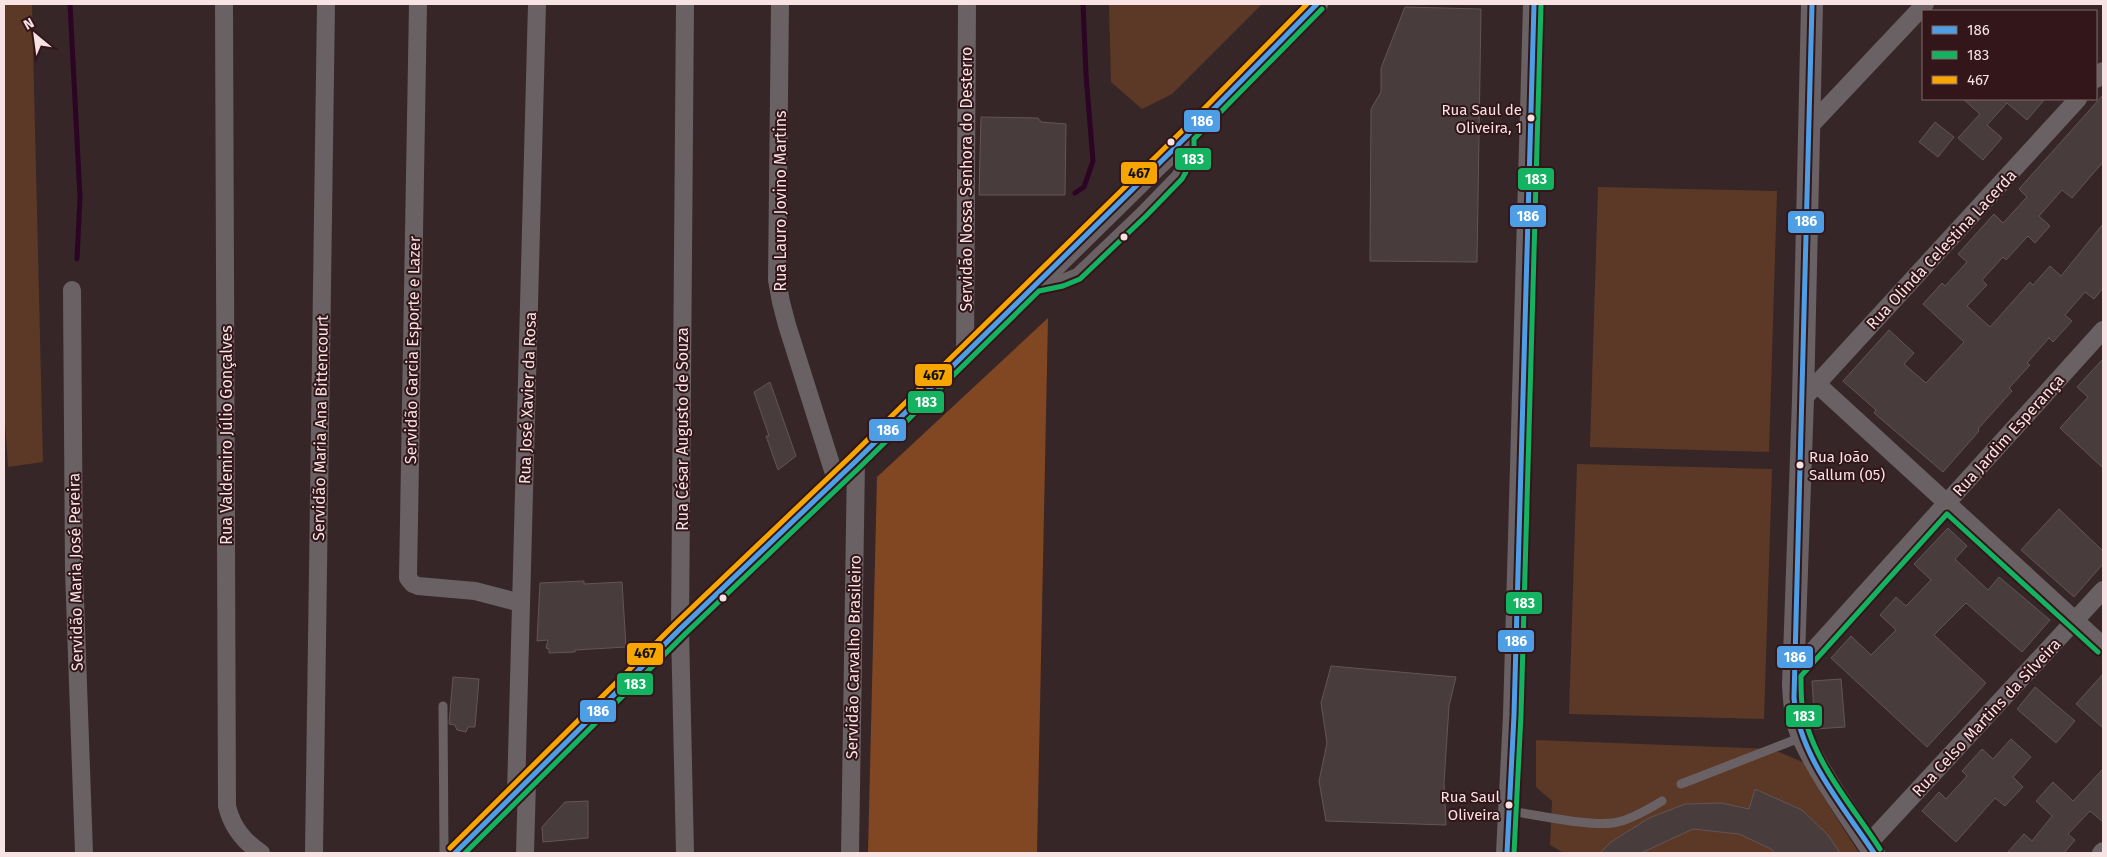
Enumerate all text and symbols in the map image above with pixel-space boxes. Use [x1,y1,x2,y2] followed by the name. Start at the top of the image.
[10,10,60,60] north arrow
[1922,10,2097,100] legend
[21,14,37,34] text: N
[1967,21,1990,39] text: 186
[1967,46,1989,64] text: 183
[957,47,976,311] street label: Servidão Nossa Senhora do Desterro
[1967,71,1990,89] text: 467
[1441,101,1522,137] place label: Rua Saul de Oliveira, 1
[1183,109,1221,133] line badge: 186
[771,110,790,292] street label: Rua Lauro Jovino Martins
[1191,113,1213,130] text: 186
[1526,113,1536,123] marker: Rua Saul de Oliveira, 1
[1166,137,1176,147] unlabelled marker
[1174,147,1212,171] line badge: 183
[1182,151,1204,168] text: 183
[1120,161,1158,185] line badge: 467
[1128,165,1150,182] text: 467
[1862,166,2020,333] street label: Rua Olinda Celestina Lacerda
[1517,167,1555,191] line badge: 183
[1525,171,1547,188] text: 183
[1509,204,1547,228] line badge: 186
[1517,208,1539,225] text: 186
[1787,210,1825,234] line badge: 186
[1795,213,1817,230] text: 186
[1119,232,1129,242] unlabelled marker
[401,235,424,464] street label: Servidão Garcia Esporte e Lazer
[515,312,540,485] street label: Rua José Xavier da Rosa
[309,315,332,541] street label: Servidão Maria Ana Bittencourt
[217,325,237,545] street label: Rua Valdemiro Júlio Gonçalves
[673,327,692,531] street label: Rua César Augusto de Souza
[914,363,953,387] line badge: 467
[923,367,945,384] text: 467
[1949,371,2069,501] street label: Rua Jardim Esperança
[907,390,945,414] line badge: 183
[915,394,937,411] text: 183
[868,418,907,442] line badge: 186
[877,422,899,439] text: 186
[1809,448,1885,484] place label: Rua João Sallum (05)
[1795,460,1805,470] marker: Rua João Sallum (05)
[64,473,87,671] street label: Servidão Maria José Pereira
[842,555,865,759] street label: Servidão Carvalho Brasileiro
[1505,591,1543,615] line badge: 183
[718,593,728,603] unlabelled marker
[1513,595,1535,612] text: 183
[1497,629,1535,653] line badge: 186
[1505,633,1527,650] text: 186
[1908,634,2065,800] street label: Rua Celso Martins da Silveira
[626,642,664,666] line badge: 467
[634,645,656,662] text: 467
[1776,645,1814,669] line badge: 186
[1784,649,1806,666] text: 186
[616,672,654,696] line badge: 183
[624,676,646,693] text: 183
[579,699,617,723] line badge: 186
[587,703,609,720] text: 186
[1785,704,1823,728] line badge: 183
[1793,708,1815,725] text: 183
[1441,788,1501,824] place label: Rua Saul Oliveira
[1504,800,1514,810] marker: Rua Saul Oliveira

